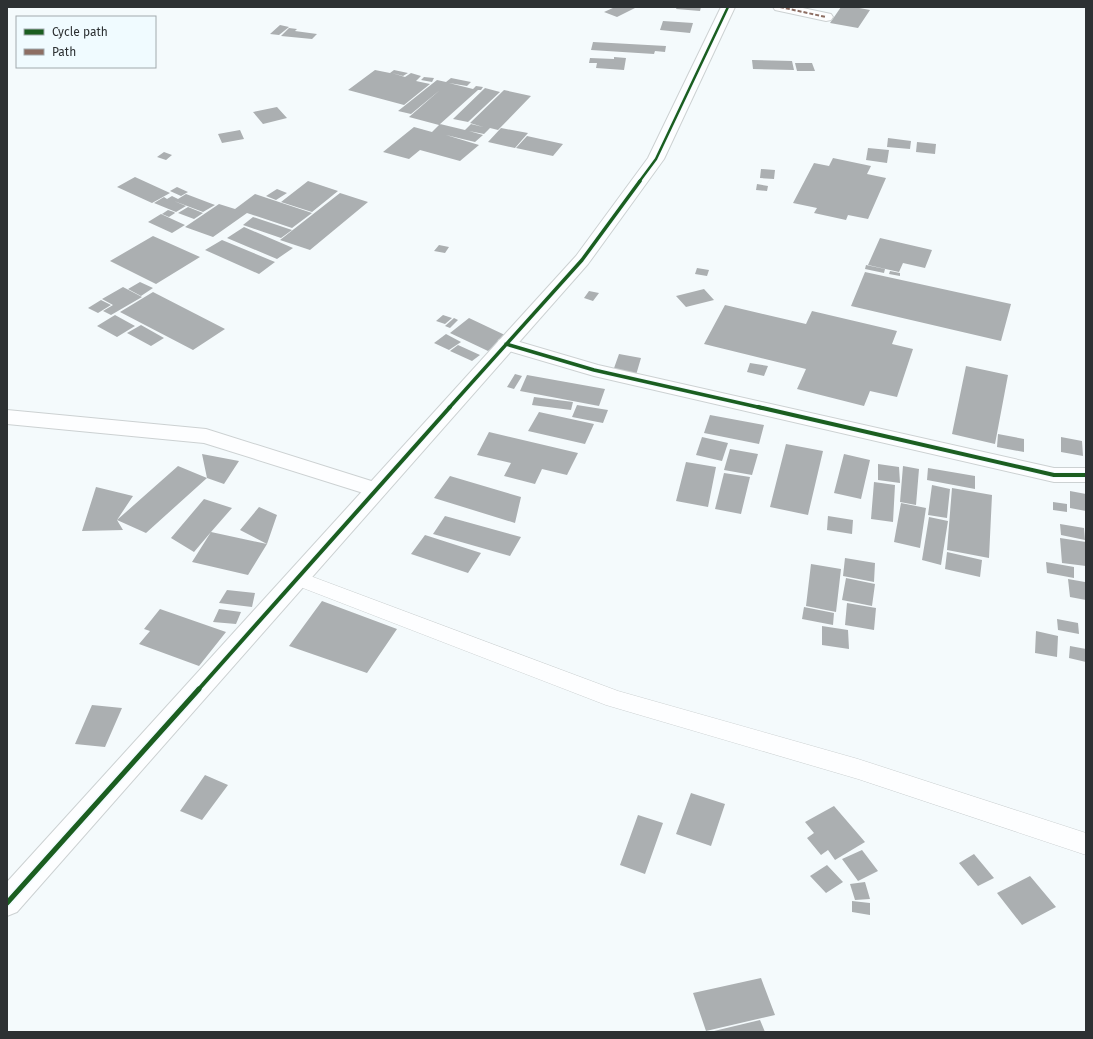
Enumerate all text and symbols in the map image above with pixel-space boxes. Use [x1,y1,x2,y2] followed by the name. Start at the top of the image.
[16,16,156,68] legend
[52,25,108,39] text: Cycle path
[52,45,76,59] text: Path

